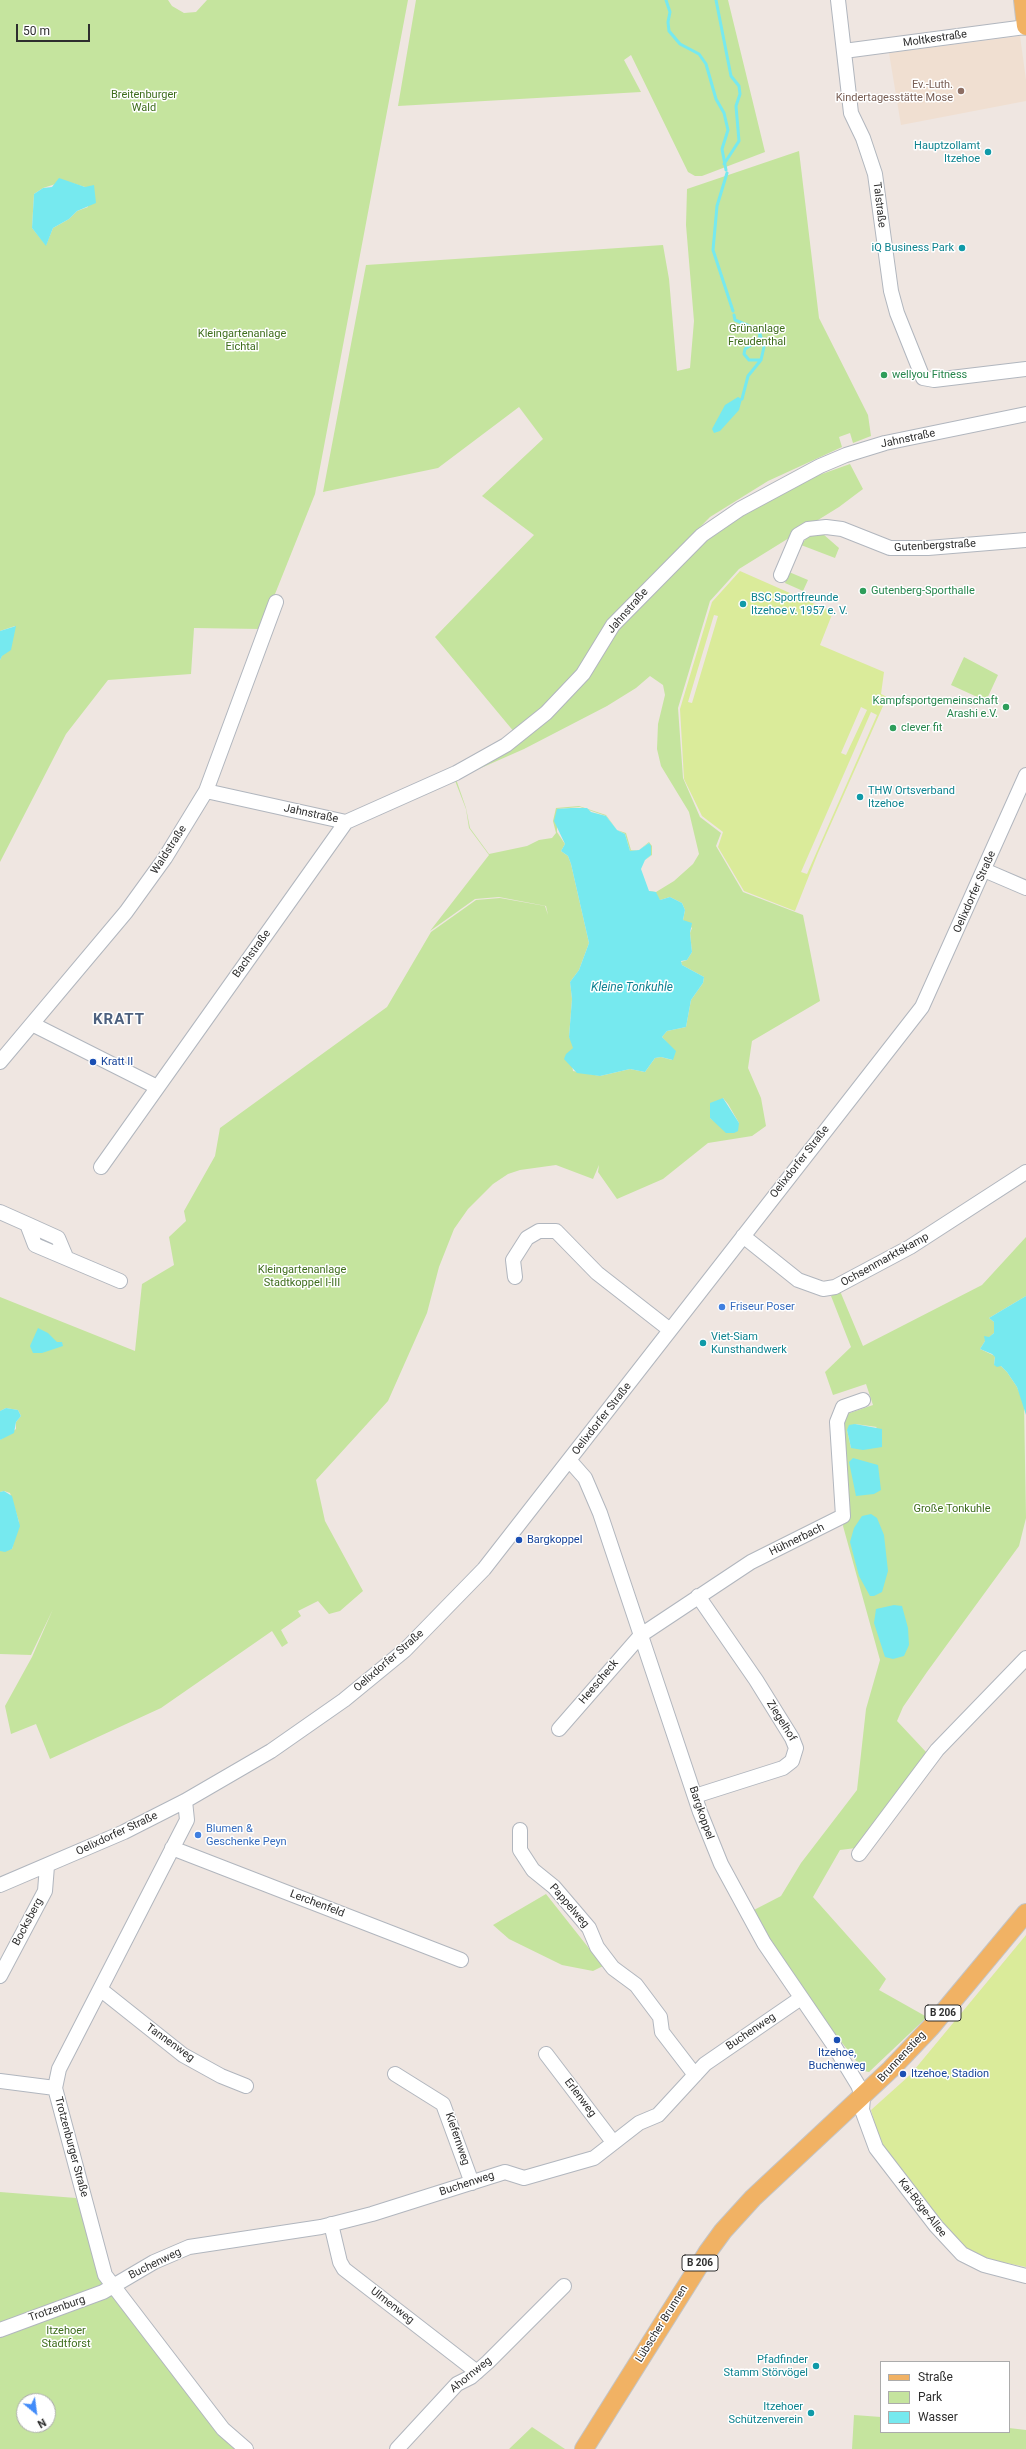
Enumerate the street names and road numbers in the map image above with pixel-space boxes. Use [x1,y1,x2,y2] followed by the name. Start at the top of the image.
[902,28,968,50] street label: Moltkestraße
[870,181,888,229] street label: Talstraße
[880,427,936,451] street label: Jahnstraße
[894,537,976,555] street label: Gutenbergstraße
[605,586,651,636] street label: Jahnstraße
[283,802,339,826] street label: Jahnstraße
[148,823,190,877] street label: Waldstraße
[951,849,999,935] street label: Oelixdorfer Straße
[230,928,274,980] street label: Bachstraße
[768,1123,832,1201] street label: Oelixdorfer Straße
[839,1230,931,1290] street label: Ochsenmarktskamp
[570,1380,634,1458] street label: Oelixdorfer Straße
[767,1521,827,1559] street label: Hühnerbach
[351,1627,427,1695] street label: Oelixdorfer Straße
[577,1657,621,1707] street label: Heescheck
[763,1698,799,1744] street label: Ziegelhof
[686,1785,716,1841] street label: Bargkoppel
[74,1809,160,1859] street label: Oelixdorfer Straße
[546,1881,592,1931] street label: Pappelweg
[288,1888,346,1920] street label: Lerchenfeld
[10,1896,46,1948] street label: Bocksberg
[925,2005,961,2021] road number: B 206
[724,2011,778,2053] street label: Buchenweg
[143,2021,197,2065] street label: Tannenweg
[875,2029,929,2085] street label: Brunnenstieg
[561,2076,599,2120] street label: Erlenweg
[51,2095,91,2199] street label: Trotzenburger Straße
[442,2111,472,2167] street label: Kiefernweg
[438,2169,496,2199] street label: Buchenweg
[895,2176,949,2240] street label: Kai-Böge-Allee
[127,2246,183,2282] street label: Buchenweg
[682,2255,718,2271] road number: B 206
[633,2283,691,2365] street label: Lübscher Brunnen
[368,2285,416,2327] street label: Ulmenweg
[27,2293,87,2325] street label: Trotzenburg
[448,2354,494,2396] street label: Ahornweg

